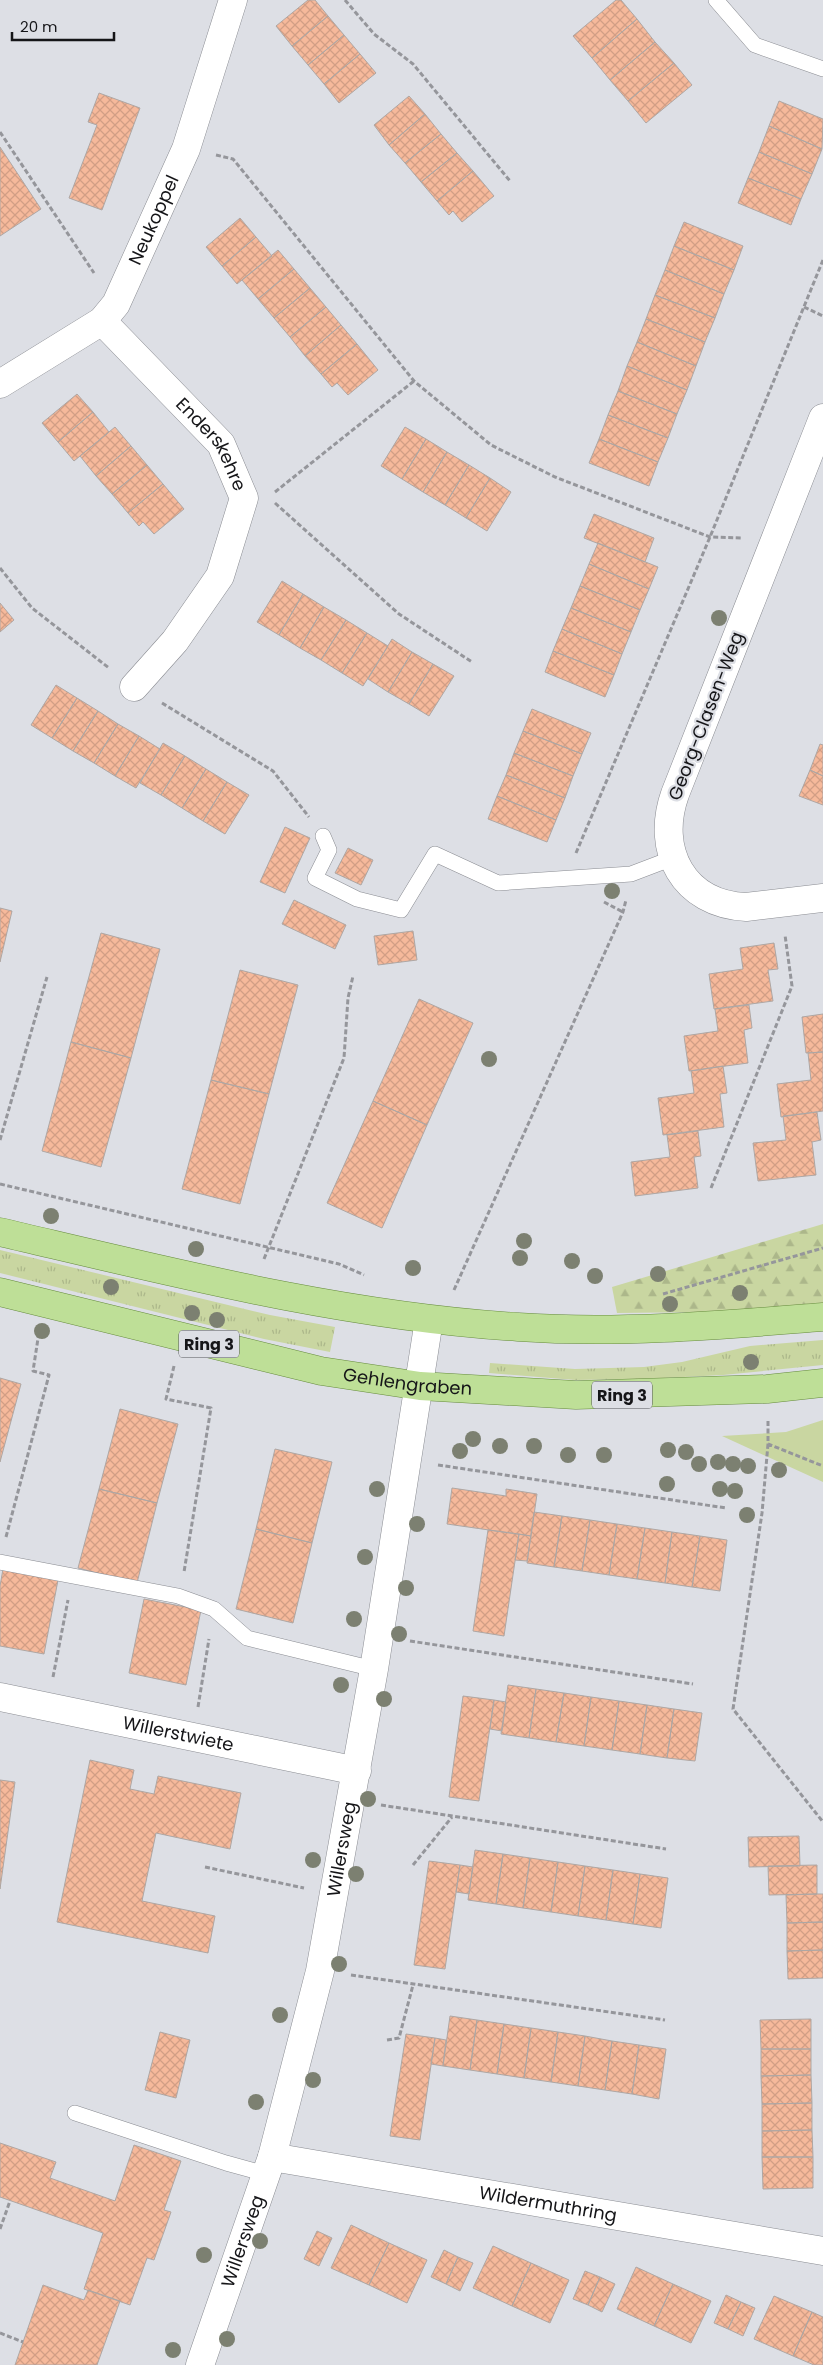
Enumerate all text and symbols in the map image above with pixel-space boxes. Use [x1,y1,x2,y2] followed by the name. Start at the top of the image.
[12,10,115,42] scale bar
[20,16,58,37] text: 20 m
[122,171,185,269] street label: Neukoppel
[171,392,253,495] street label: Enderskehre
[662,628,749,804] street label: Georg-Clasen-Weg
[179,1330,239,1358] road number: Ring 3
[341,1362,473,1401] street label: Gehlengraben
[592,1382,652,1408] road number: Ring 3
[121,1710,236,1757] street label: Willerstwiete
[321,1799,362,1899] street label: Willersweg
[477,2180,619,2228] street label: Wildermuthring
[215,2191,270,2291] street label: Willersweg

